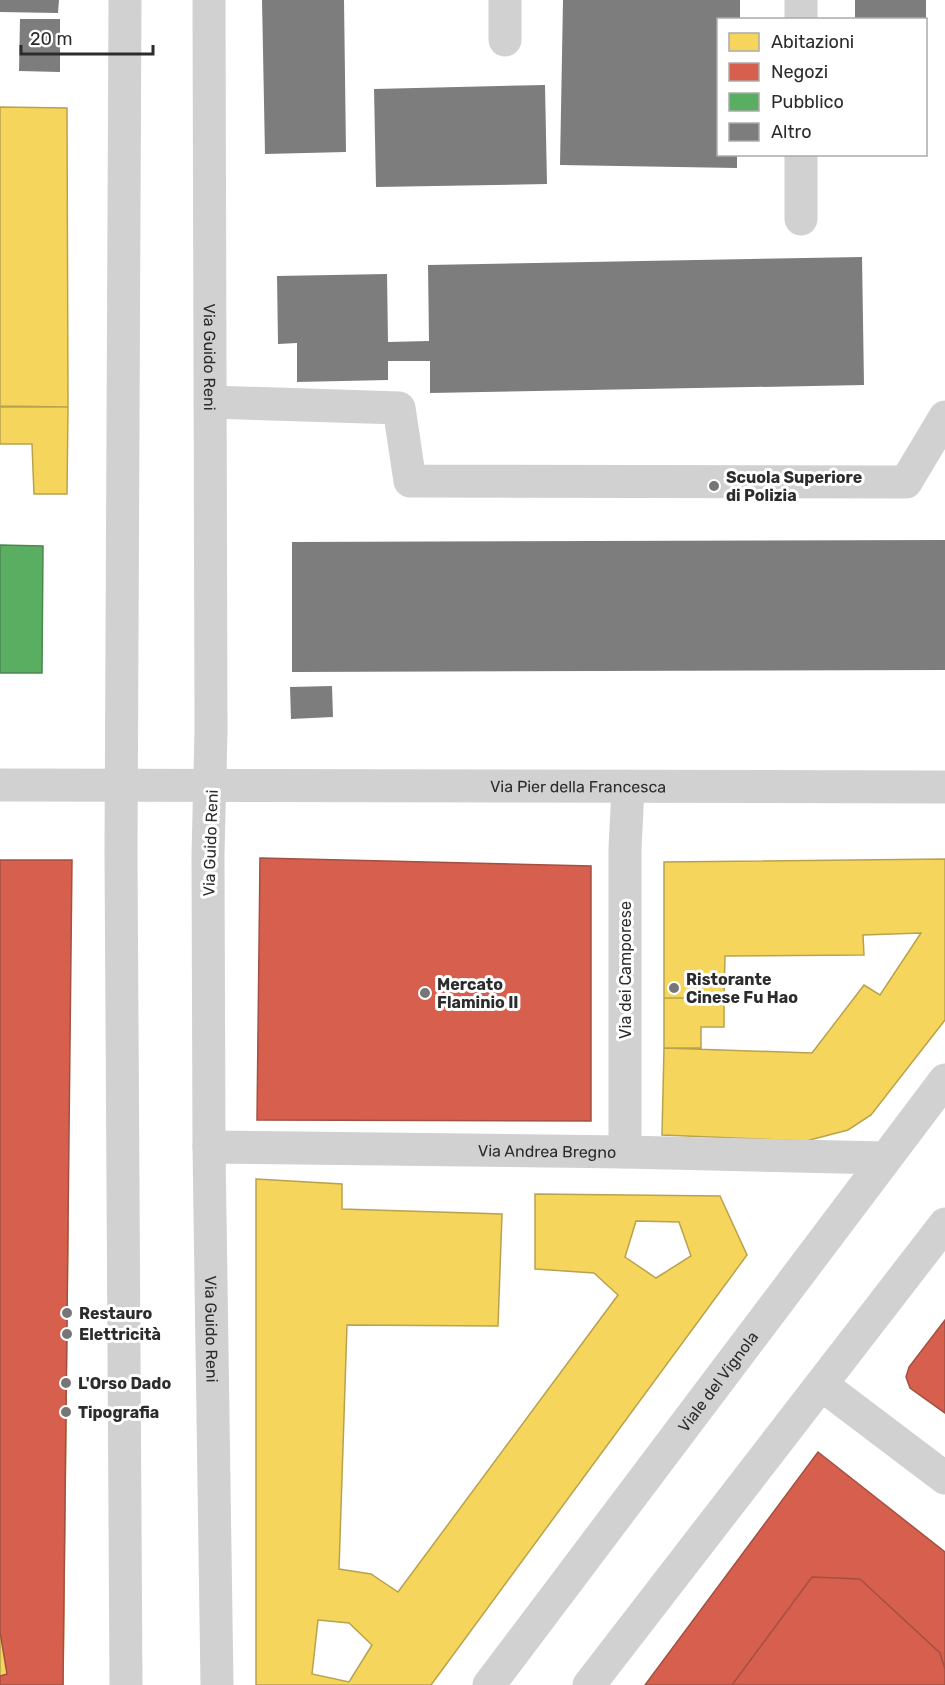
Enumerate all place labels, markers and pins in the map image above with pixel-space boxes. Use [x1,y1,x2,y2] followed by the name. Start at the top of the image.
[726,468,862,505] place label: Scuola Superiore di Polizia
[707,479,721,493] marker: Scuola Superiore di Polizia
[686,970,798,1007] place label: Ristorante Cinese Fu Hao
[437,975,519,1012] place label: Mercato Flaminio II
[667,981,681,995] marker: Ristorante Cinese Fu Hao
[418,986,432,1000] marker: Mercato Flaminio II
[79,1304,153,1323] place label: Restauro
[60,1306,74,1320] marker: Restauro
[79,1325,161,1344] place label: Elettricità
[60,1327,74,1341] marker: Elettricità
[78,1374,171,1393] place label: L'Orso Dado
[59,1376,73,1390] marker: L'Orso Dado
[78,1403,159,1422] place label: Tipografia
[59,1405,73,1419] marker: Tipografia

